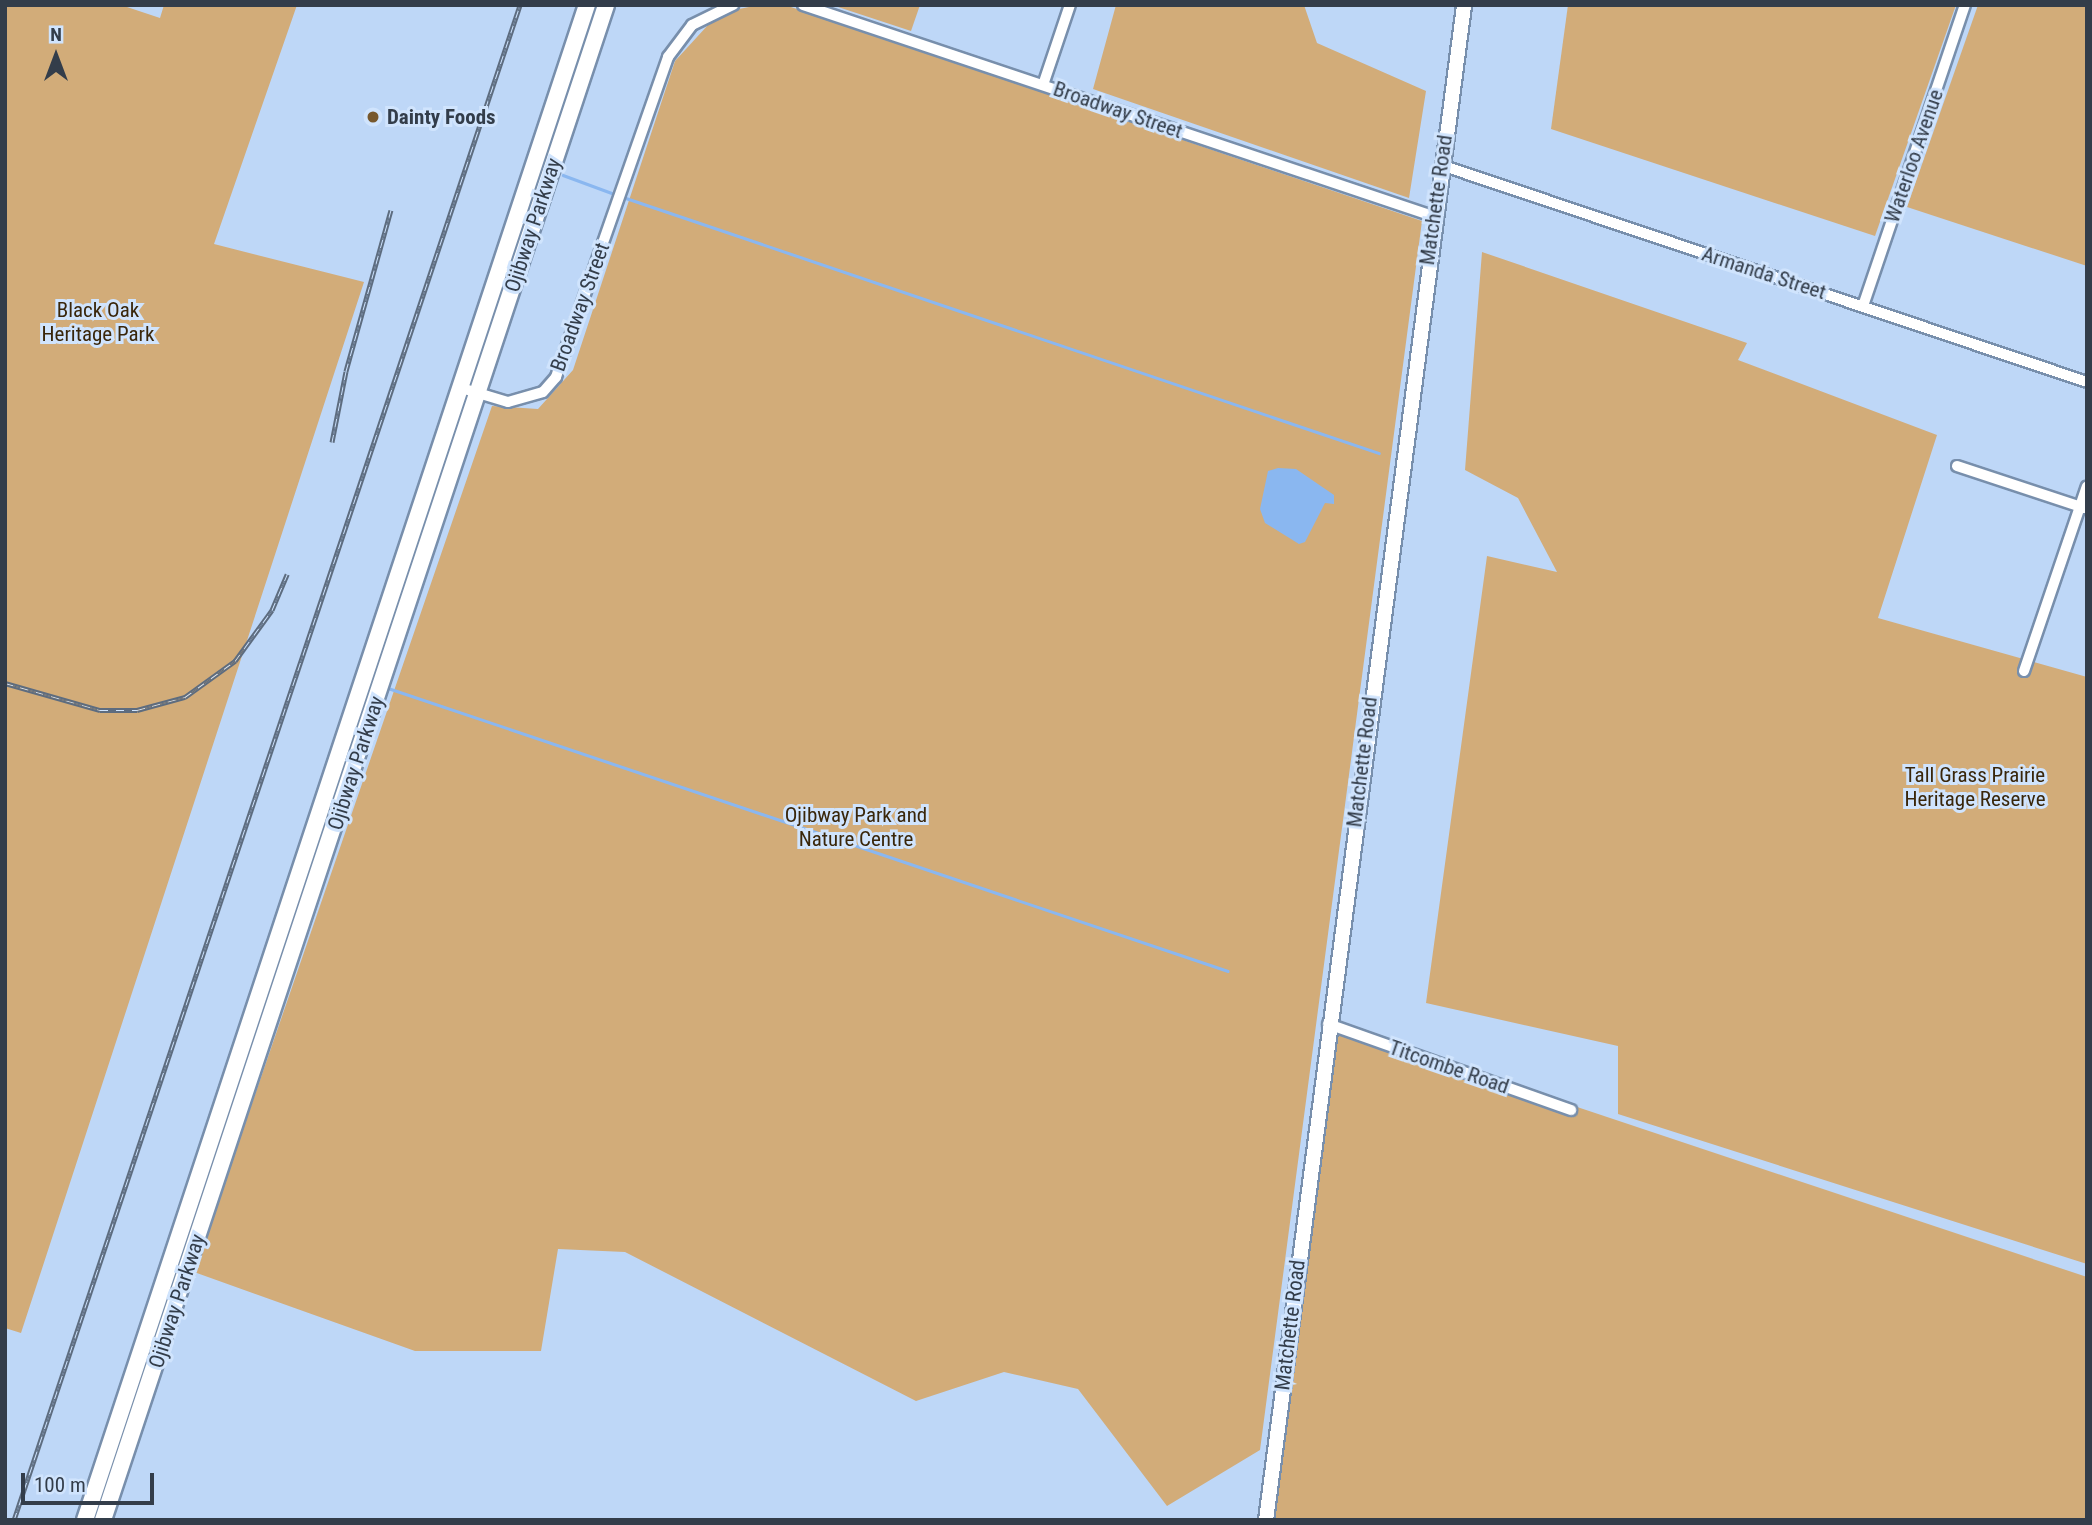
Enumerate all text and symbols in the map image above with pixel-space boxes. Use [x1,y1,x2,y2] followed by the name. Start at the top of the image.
[21,21,91,91] north arrow
[50,23,62,46] text: N
[1050,76,1186,144] street label: Broadway Street
[1879,86,1949,226] street label: Waterloo Avenue
[387,104,496,130] place label: Dainty Foods
[365,109,381,125] marker: Dainty Foods
[1414,133,1458,267] street label: Matchette Road
[499,155,567,295] street label: Ojibway Parkway
[545,239,615,375] street label: Broadway Street
[1699,241,1829,305] street label: Armanda Street
[42,297,154,347] park label: Black Oak Heritage Park
[322,693,390,833] street label: Ojibway Parkway
[1342,695,1382,829] street label: Matchette Road
[1904,762,2046,812] park label: Tall Grass Prairie Heritage Reserve
[785,802,927,852] park label: Ojibway Park and Nature Centre
[1386,1035,1512,1099] street label: Titcombe Road
[143,1231,211,1371] street label: Ojibway Parkway
[1270,1258,1310,1392] street label: Matchette Road
[24,1458,158,1502] scale bar
[34,1473,86,1497] text: 100 m

